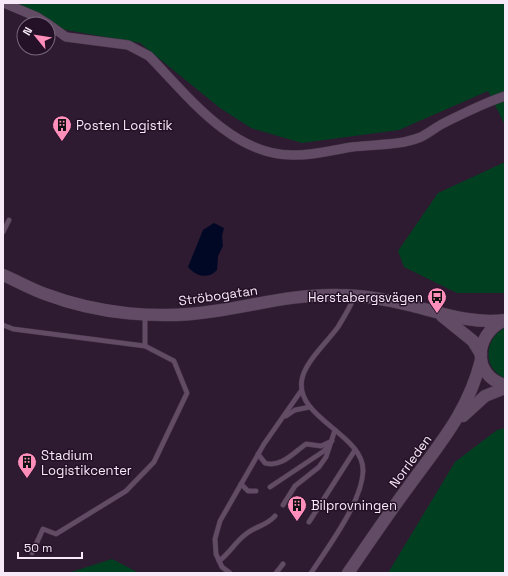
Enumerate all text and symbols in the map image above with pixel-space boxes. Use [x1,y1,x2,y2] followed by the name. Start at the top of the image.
[16,16,56,56] north arrow
[19,24,35,38] text: N
[51,114,73,142] building icon: Posten Logistik
[76,117,173,134] place label: Posten Logistik
[177,282,259,309] street label: Ströbogatan
[426,286,448,314] bus stop icon: Herstabergsvägen
[308,289,423,306] place label: Herstabergsvägen
[385,431,435,491] street label: Norrleden
[41,447,132,479] place label: Stadium Logistikcenter
[16,451,38,479] building icon: Stadium Logistikcenter
[286,494,308,522] building icon: Bilprovningen
[311,497,397,514] place label: Bilprovningen
[18,534,82,560] scale bar
[24,540,52,556] text: 50 m

